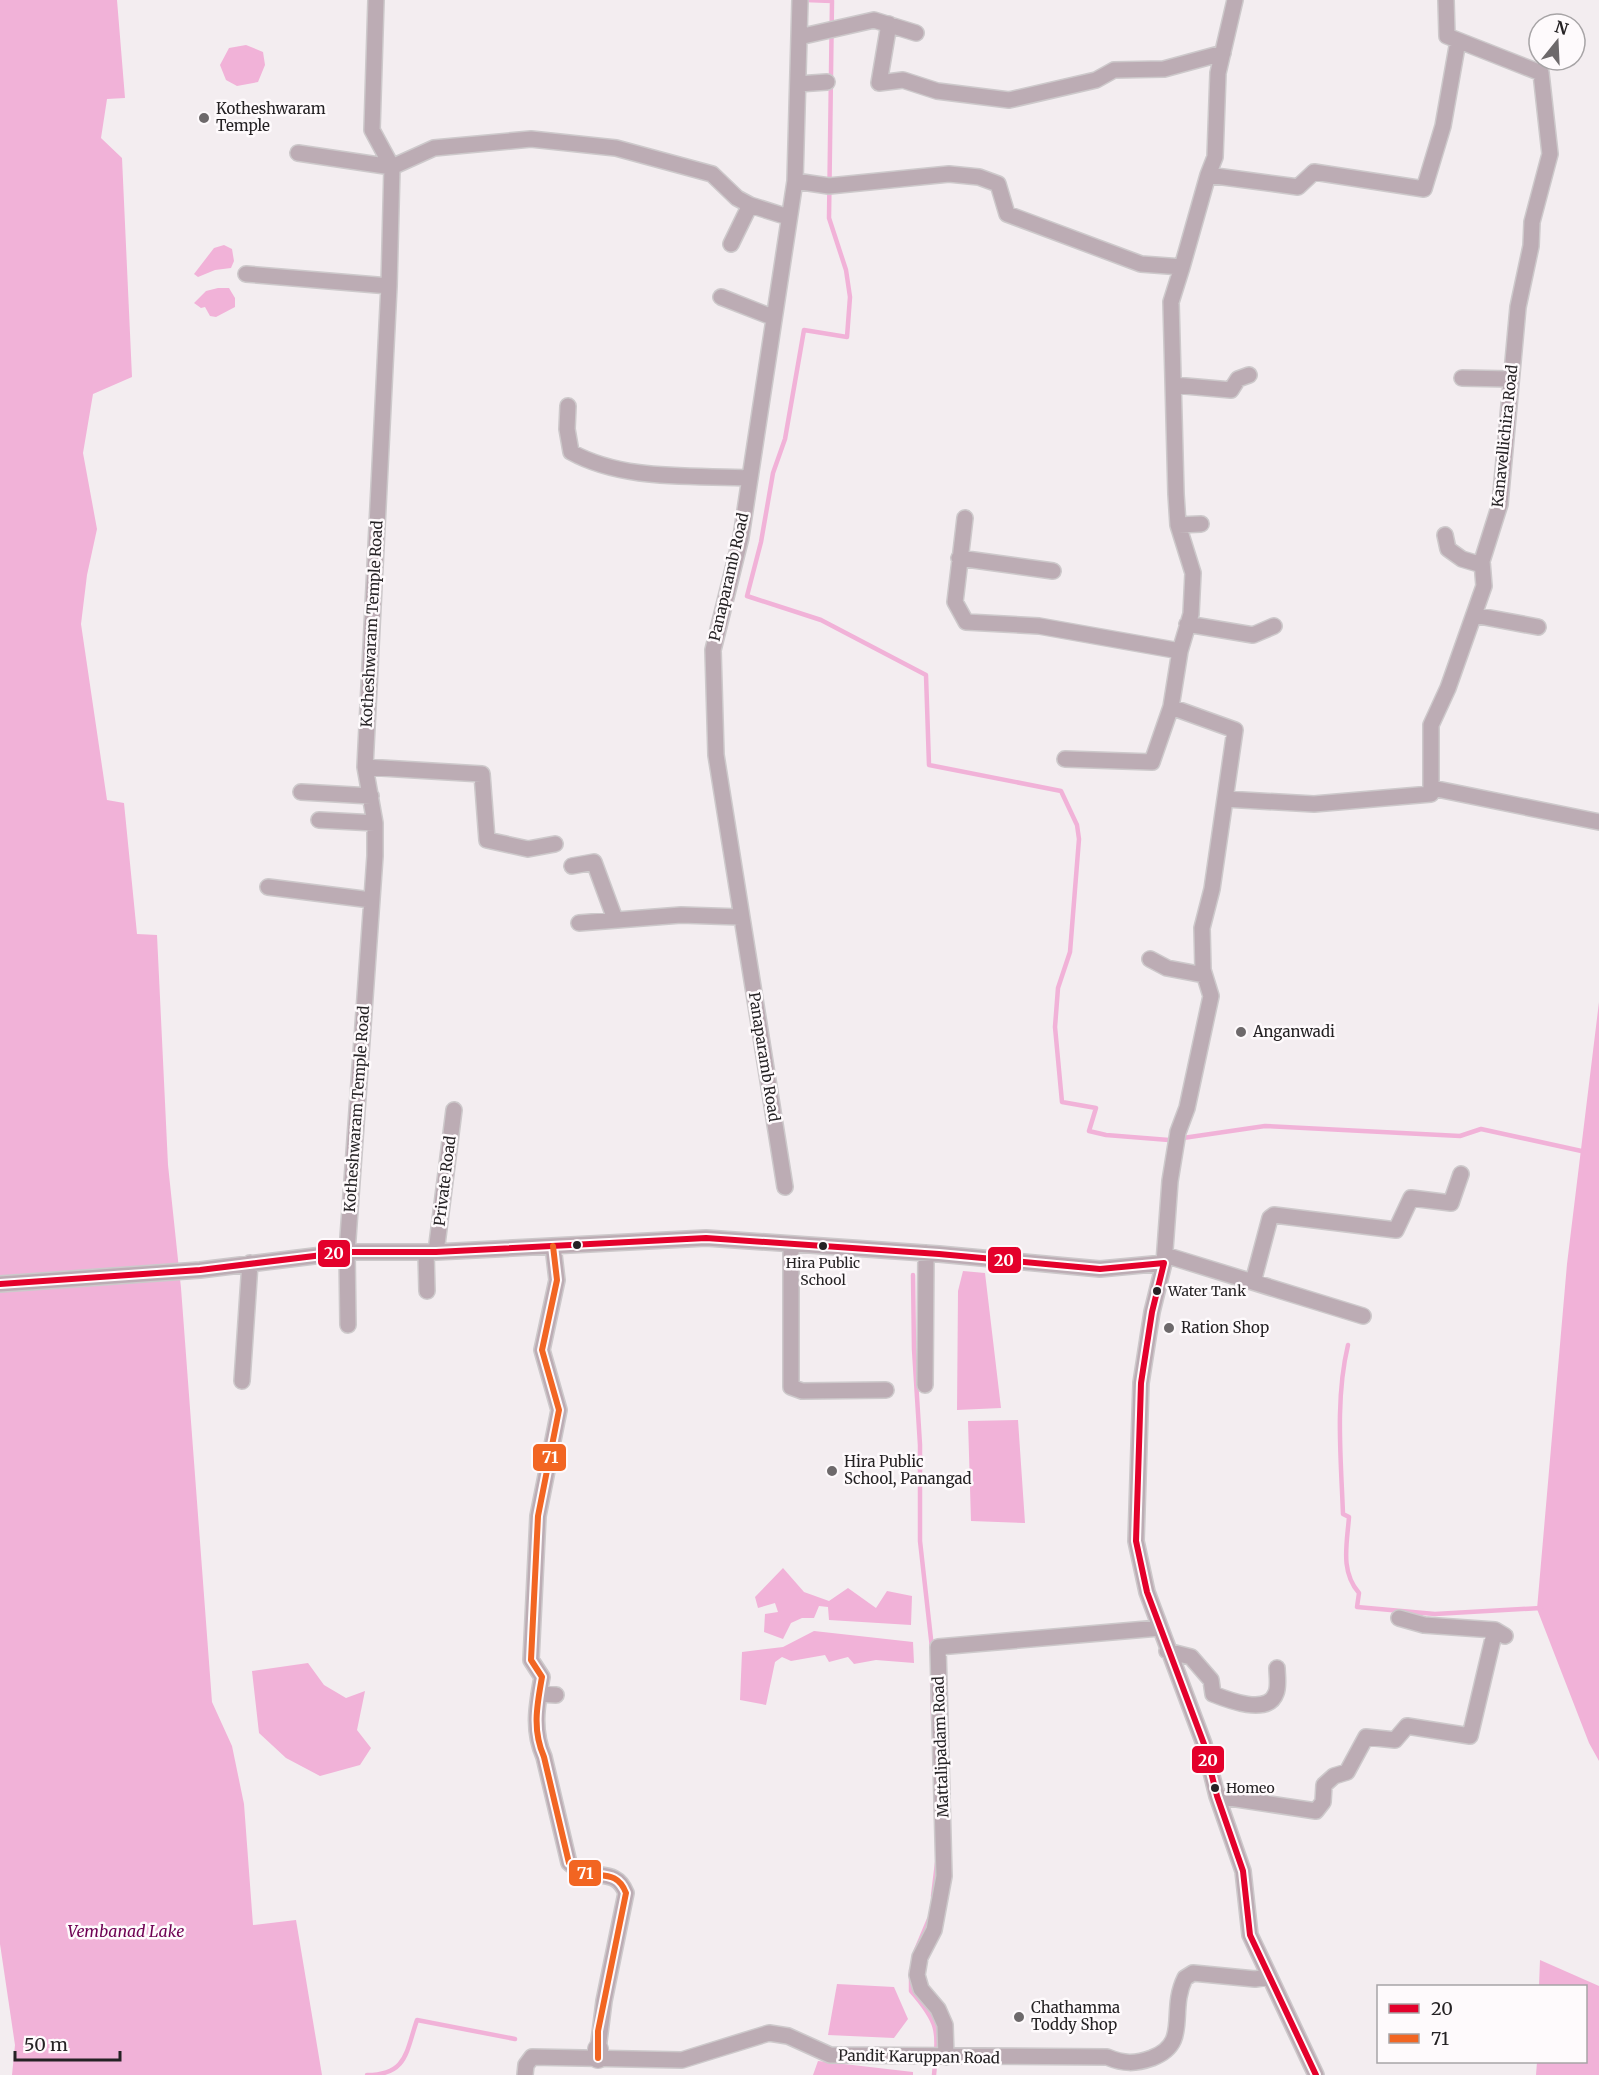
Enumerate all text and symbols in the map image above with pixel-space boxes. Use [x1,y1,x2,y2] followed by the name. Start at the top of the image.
[1527,12,1587,72] north arrow
[1553,16,1571,39] text: N
[216,99,326,135] place label: Kotheshwaram Temple
[197,111,211,125] marker: Kotheshwaram Temple
[1488,364,1521,508] street label: Kanavellichira Road
[705,511,753,643] street label: Panaparamb Road
[357,520,386,728] street label: Kotheshwaram Temple Road
[745,991,784,1123] street label: Panaparamb Road
[340,1005,373,1213] street label: Kotheshwaram Temple Road
[1252,1022,1335,1041] place label: Anganwadi
[1234,1025,1248,1039] marker: Anganwadi
[430,1135,459,1227] street label: Private Road
[317,1239,351,1268] line badge: 20
[571,1239,583,1251] unlabelled marker
[817,1240,829,1252] marker: Hira Public School
[324,1243,344,1263] text: 20
[987,1246,1022,1274] line badge: 20
[994,1250,1014,1270] text: 20
[786,1254,860,1289] place label: Hira Public School
[1167,1282,1246,1300] place label: Water Tank
[1151,1285,1163,1297] marker: Water Tank
[1181,1318,1269,1337] place label: Ration Shop
[1162,1321,1176,1335] marker: Ration Shop
[532,1443,567,1472] line badge: 71
[542,1447,559,1467] text: 71
[844,1452,972,1488] place label: Hira Public School, Panangad
[825,1464,839,1478] marker: Hira Public School, Panangad
[929,1676,952,1818] street label: Mattalipadam Road
[1191,1745,1225,1774] line badge: 20
[1198,1750,1218,1770] text: 20
[1226,1779,1275,1797] place label: Homeo
[1209,1782,1221,1794] marker: Homeo
[568,1859,602,1887] line badge: 71
[577,1863,594,1883] text: 71
[67,1921,185,1941] water label: Vembanad Lake
[1377,1985,1587,2063] legend
[1431,1997,1453,2020] text: 20
[1031,1998,1120,2034] place label: Chathamma Toddy Shop
[1012,2010,1026,2024] marker: Chathamma Toddy Shop
[15,2024,120,2062] scale bar
[1431,2027,1449,2050] text: 71
[24,2033,68,2056] text: 50 m
[838,2046,1000,2067] street label: Pandit Karuppan Road

